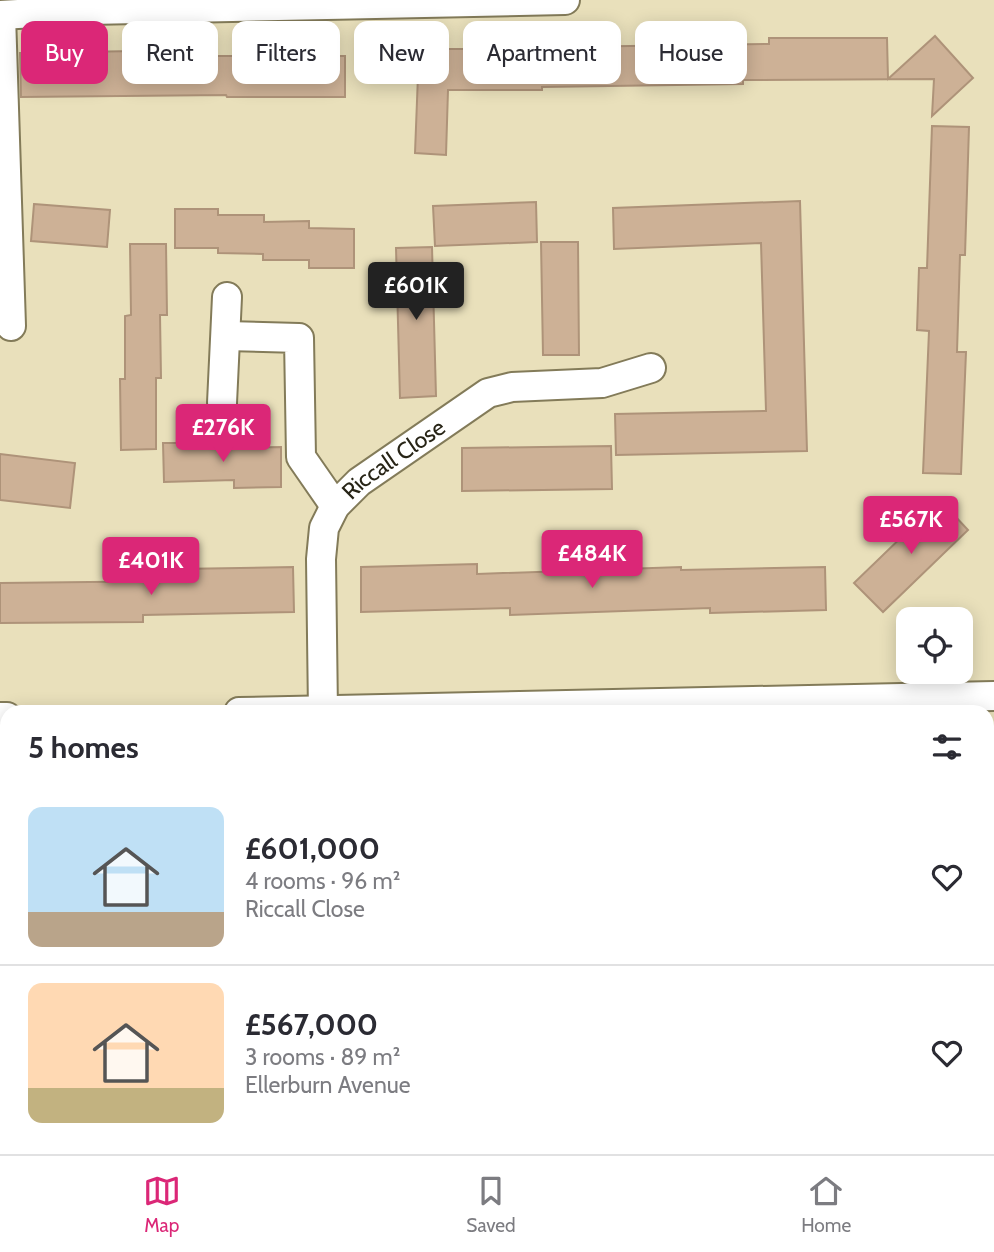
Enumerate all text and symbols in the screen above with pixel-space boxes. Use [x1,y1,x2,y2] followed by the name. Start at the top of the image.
[21,21,108,84] chip: Buy
[122,21,218,84] chip: Rent
[232,21,340,84] chip: Filters
[354,21,449,84] chip: New
[463,21,621,84] chip: Apartment
[635,21,747,84] chip: House
[367,262,465,322] pin: £601K
[384,271,448,299] text: £601K
[174,405,272,464] pin: £276K
[192,413,254,441] text: £276K
[336,413,450,505] street label: Riccall Close
[862,496,960,556] pin: £567K
[879,505,943,533] text: £567K
[543,530,641,590] pin: £484K
[102,538,200,597] pin: £401K
[558,539,626,567] text: £484K
[118,546,184,574] text: £401K
[896,607,973,684] map controls
[896,607,973,684] button: locate
[928,728,966,766] icon: filters
[28,729,139,766] text: 5 homes
[245,830,380,867] text: £601,000
[84,835,168,919] icon: home
[928,858,966,896] icon: heart
[245,867,400,895] text: 4 rooms · 96 m²
[245,895,365,923] text: Riccall Close
[245,1006,378,1043] text: £567,000
[84,1011,168,1095] icon: home
[928,1034,966,1072] icon: heart
[245,1043,400,1071] text: 3 rooms · 89 m²
[245,1071,411,1099] text: Ellerburn Avenue
[143,1172,181,1237] tab: Map
[466,1172,516,1237] tab: Saved
[801,1172,851,1237] tab: Home

